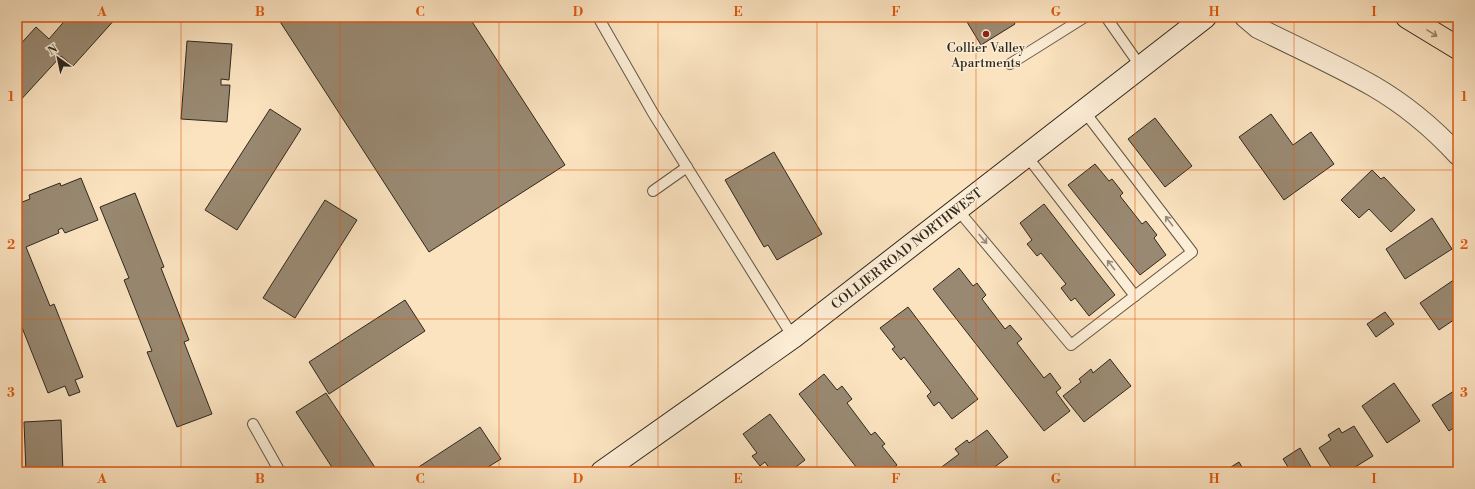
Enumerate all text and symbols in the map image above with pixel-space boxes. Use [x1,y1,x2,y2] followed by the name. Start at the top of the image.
[96,4,107,20] text: A
[255,4,265,20] text: B
[415,4,425,20] text: C
[573,4,583,20] text: D
[733,4,743,20] text: E
[891,4,901,20] text: F
[1051,4,1062,20] text: G
[1209,4,1220,20] text: H
[1371,4,1377,20] text: I
[981,29,991,39] marker: Collier Valley Apartments
[1426,29,1438,37] one-way arrow
[38,38,78,78] north arrow
[947,40,1026,71] place label: Collier Valley Apartments
[46,42,61,59] text: N
[8,89,15,105] text: 1
[1461,89,1468,105] text: 1
[828,185,986,313] street label: COLLIER ROAD NORTHWEST
[1164,216,1173,227] one-way arrow
[978,234,987,245] one-way arrow
[7,237,15,253] text: 2
[1460,237,1468,253] text: 2
[1107,260,1116,271] one-way arrow
[7,385,15,401] text: 3
[1460,385,1468,401] text: 3
[96,471,107,487] text: A
[255,471,265,487] text: B
[415,471,425,487] text: C
[573,471,583,487] text: D
[733,471,743,487] text: E
[891,471,901,487] text: F
[1051,471,1062,487] text: G
[1209,471,1220,487] text: H
[1371,471,1377,487] text: I

